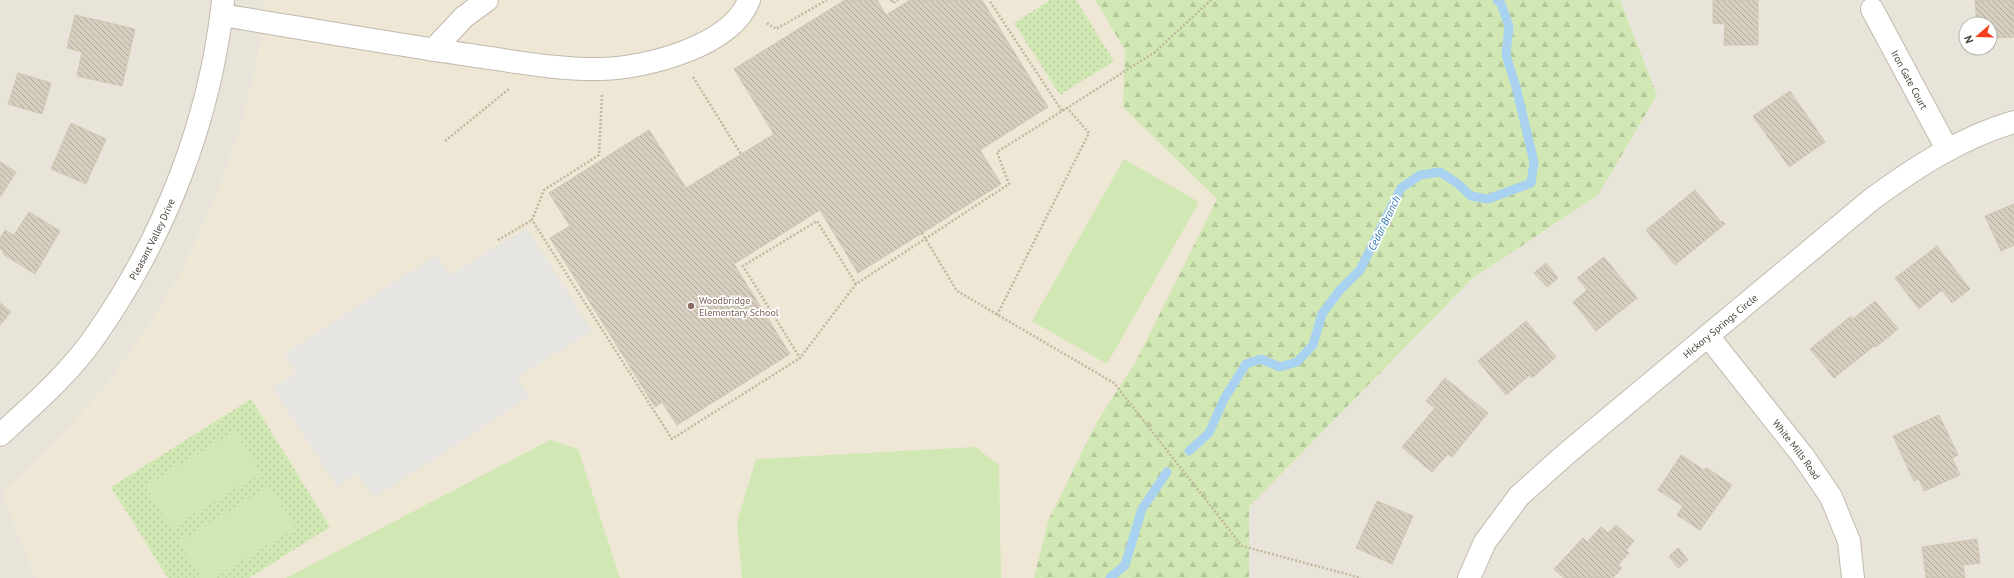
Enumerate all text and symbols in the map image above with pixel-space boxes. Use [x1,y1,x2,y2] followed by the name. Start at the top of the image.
[1958,16,1998,56] north arrow
[1961,34,1976,45] text: N
[1888,48,1931,112] street label: Iron Gate Court
[1365,193,1403,253] water label: Cedar Branch
[126,197,178,282] street label: Pleasant Valley Drive
[1680,291,1760,361] street label: Hickory Springs Circle
[699,294,779,319] place label: Woodbridge Elementary School
[686,301,696,311] marker: Woodbridge Elementary School
[1770,417,1823,482] street label: White Mills Road

